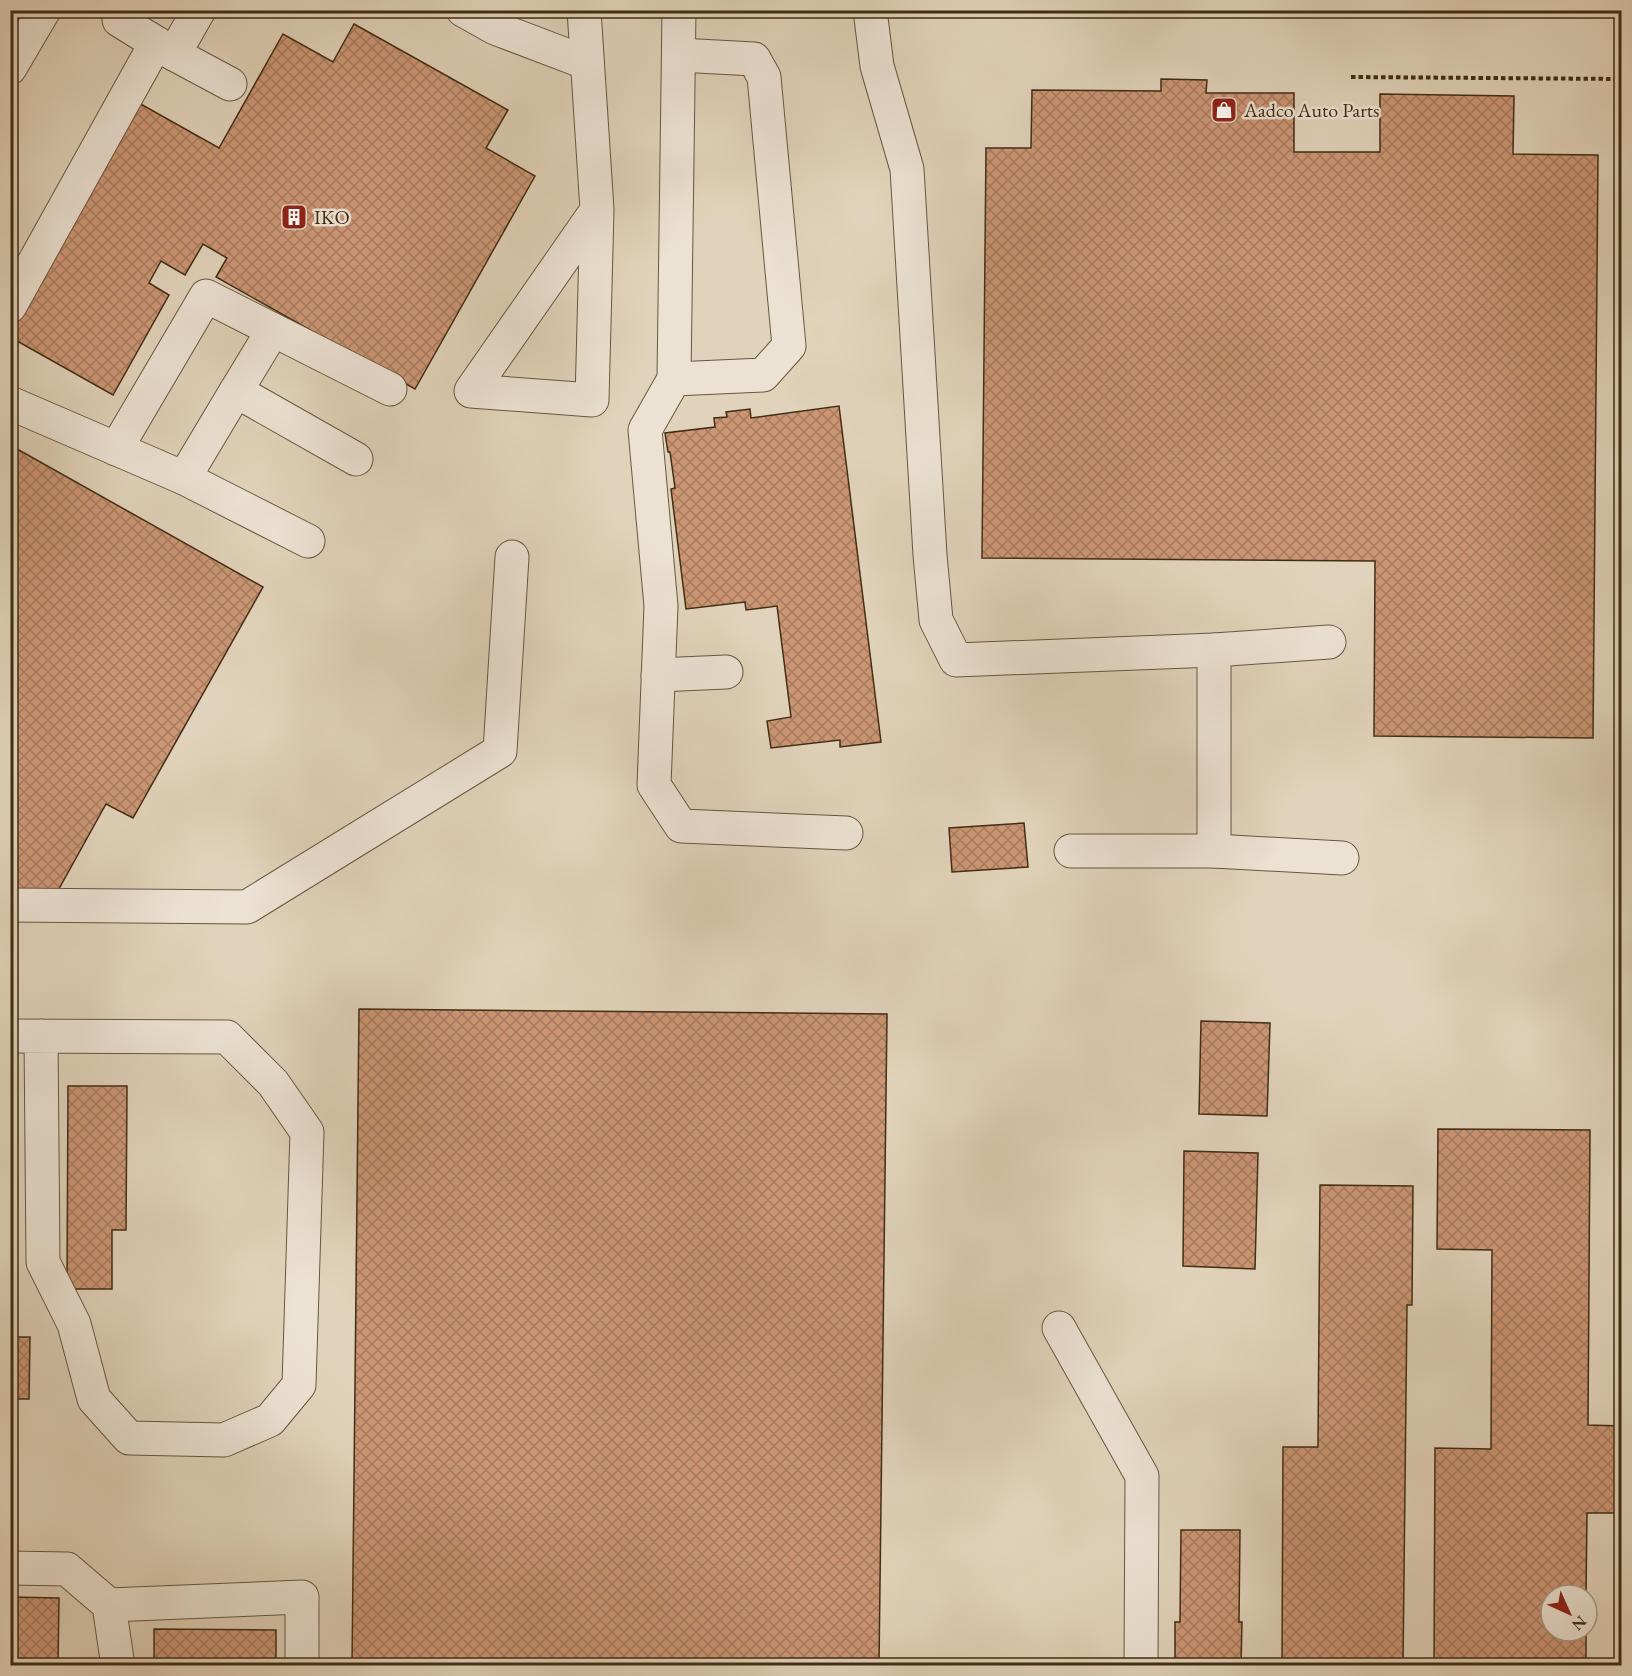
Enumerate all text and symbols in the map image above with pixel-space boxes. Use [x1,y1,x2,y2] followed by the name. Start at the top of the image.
[1209,95,1239,125] shop icon: Aadco Auto Parts
[1243,97,1380,123] place label: Aadco Auto Parts
[279,202,309,232] building icon: IKO
[314,204,350,230] place label: IKO
[1539,1583,1599,1643] north arrow
[1567,1611,1591,1635] text: N

